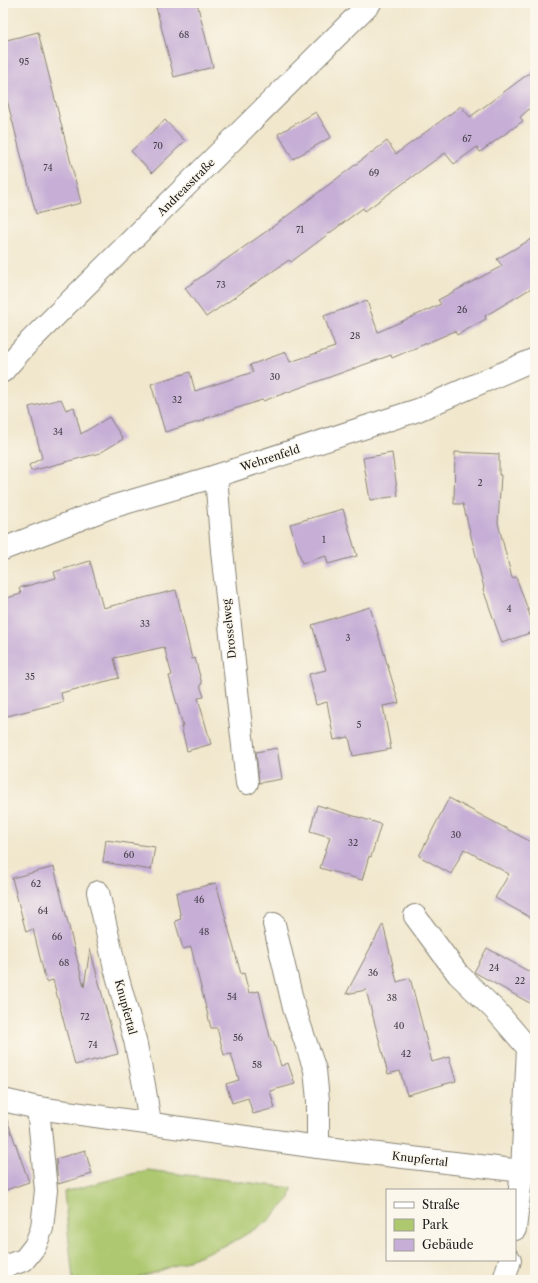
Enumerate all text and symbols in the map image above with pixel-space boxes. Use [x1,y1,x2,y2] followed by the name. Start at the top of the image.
[179,29,189,40] house number: 68
[19,56,29,67] house number: 95
[462,133,472,144] house number: 67
[153,140,163,151] house number: 70
[154,155,218,219] street label: Andreasstraße
[43,162,53,173] house number: 74
[369,167,379,178] house number: 69
[296,224,304,235] house number: 71
[216,279,226,290] house number: 73
[457,304,467,315] house number: 26
[350,330,360,341] house number: 28
[270,371,281,382] house number: 30
[172,394,182,405] house number: 32
[53,426,63,437] house number: 34
[238,442,302,474] street label: Wehrenfeld
[477,477,483,488] house number: 2
[322,534,326,545] house number: 1
[219,598,239,659] street label: Drosselweg
[506,603,512,614] house number: 4
[140,618,150,629] house number: 33
[346,632,351,643] house number: 3
[25,671,35,682] house number: 35
[357,719,362,730] house number: 5
[451,829,462,840] house number: 30
[348,837,358,848] house number: 32
[124,849,135,860] house number: 60
[31,878,41,889] house number: 62
[194,894,204,905] house number: 46
[38,905,48,916] house number: 64
[199,926,209,937] house number: 48
[52,931,62,942] house number: 66
[59,957,69,968] house number: 68
[489,962,499,973] house number: 24
[368,967,378,978] house number: 36
[515,975,525,986] house number: 22
[112,978,140,1037] street label: Knupfertal
[227,991,237,1002] house number: 54
[387,992,397,1003] house number: 38
[80,1011,90,1022] house number: 72
[394,1020,405,1031] house number: 40
[233,1032,243,1043] house number: 56
[88,1039,98,1050] house number: 74
[401,1048,411,1059] house number: 42
[252,1059,262,1070] house number: 58
[391,1149,450,1169] street label: Knupfertal
[386,1189,516,1261] legend
[422,1197,460,1212] text: Straße
[422,1217,449,1232] text: Park
[422,1237,474,1252] text: Gebäude

